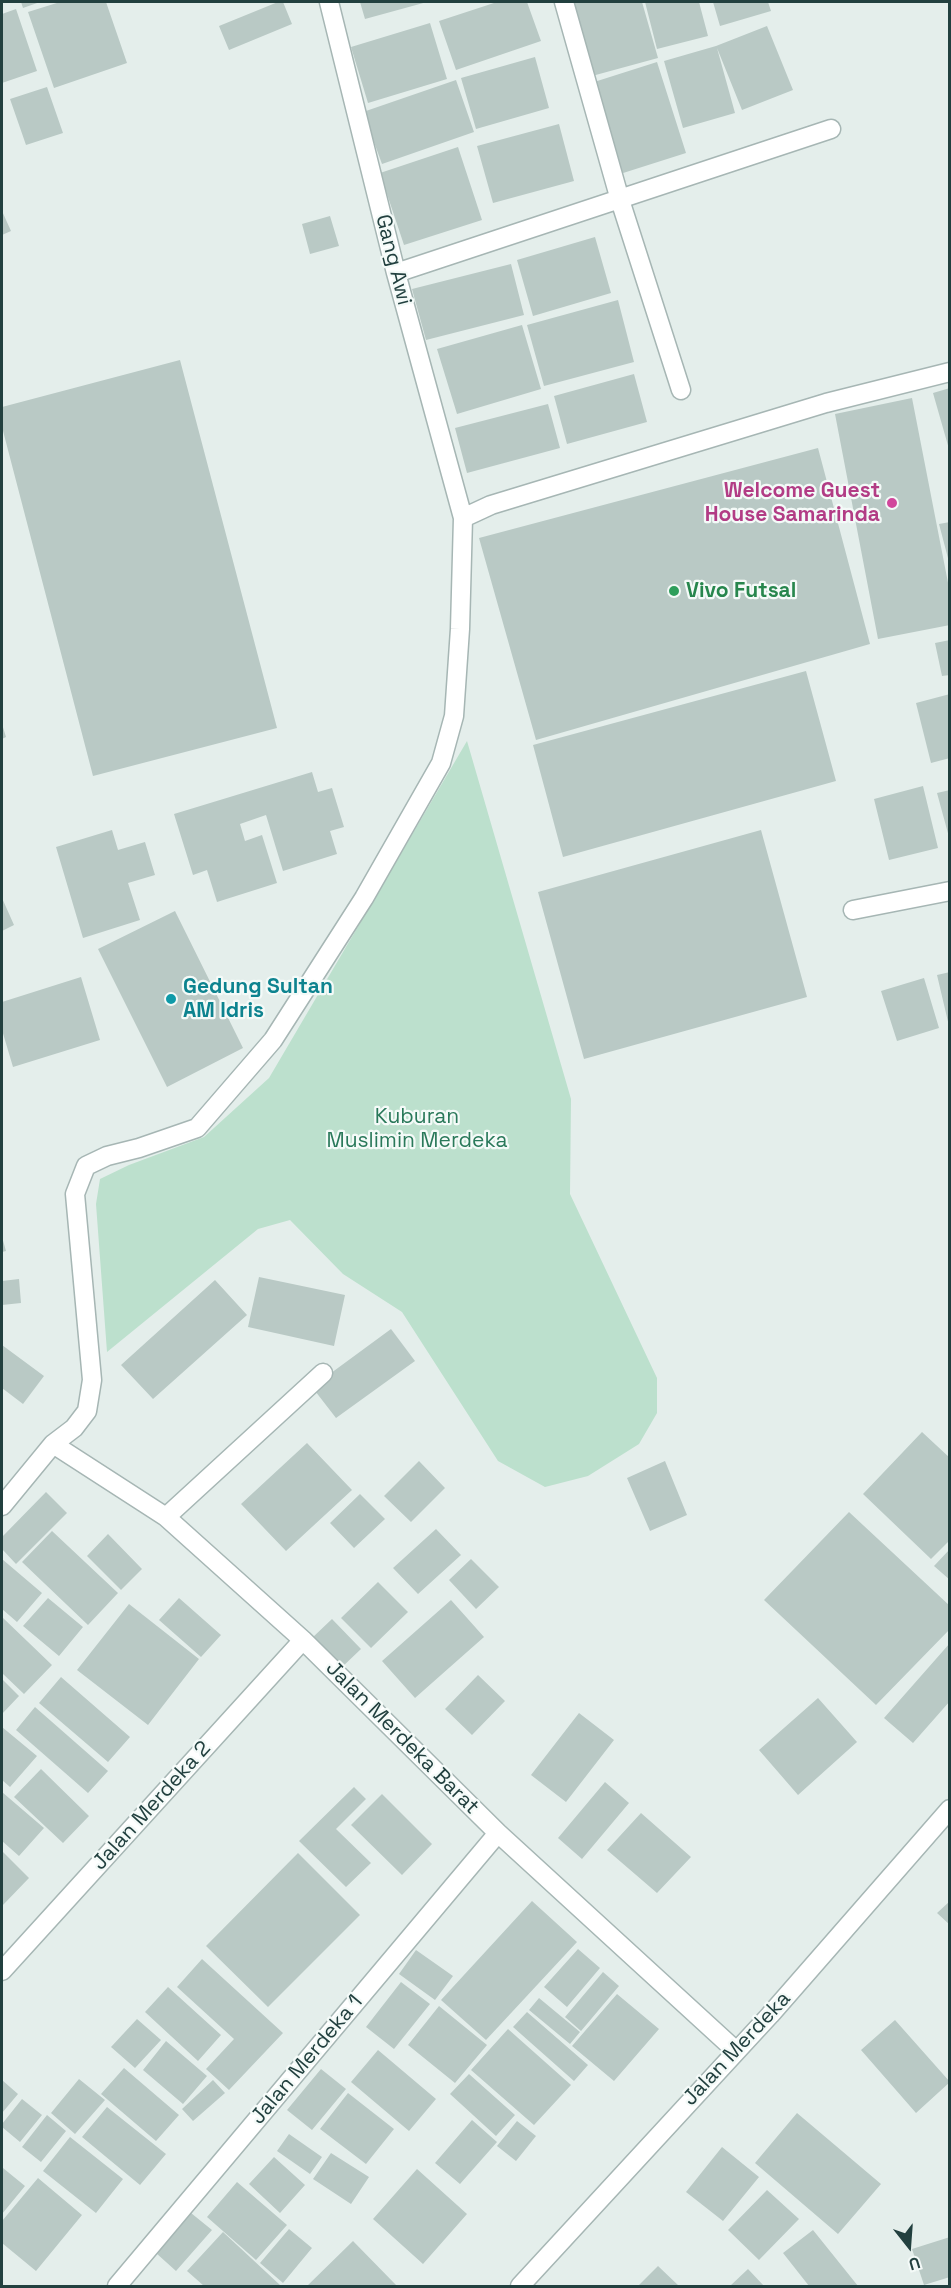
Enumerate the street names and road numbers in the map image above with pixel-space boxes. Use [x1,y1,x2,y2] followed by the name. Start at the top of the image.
[370,212,416,308] street label: Gang Awi
[320,1656,484,1820] street label: Jalan Merdeka Barat
[88,1736,216,1876] street label: Jalan Merdeka 2
[678,1987,796,2111] street label: Jalan Merdeka
[246,1990,368,2130] street label: Jalan Merdeka 1

